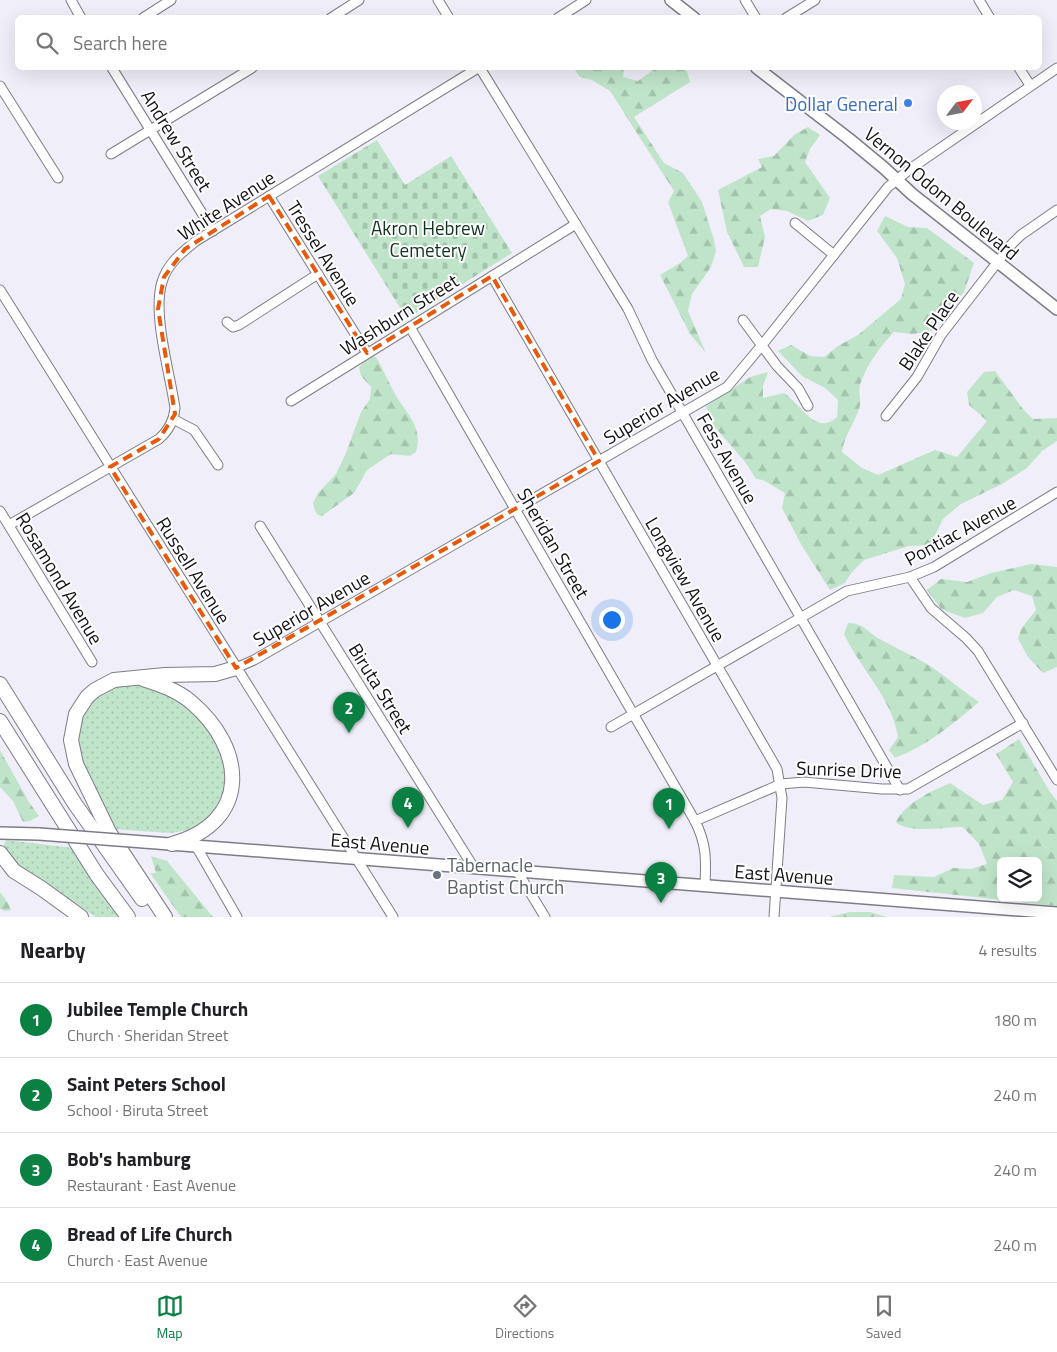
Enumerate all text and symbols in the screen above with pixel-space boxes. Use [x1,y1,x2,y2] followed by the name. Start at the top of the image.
[15,15,1042,70] search box
[73,28,167,57] text: Search here
[33,29,61,57] icon: search
[134,84,220,197] street label: Andrew Street
[937,85,982,130] north arrow
[785,89,898,118] place label: Dollar General
[902,97,914,109] marker: Dollar General
[858,119,1026,267] street label: Vernon Odom Boulevard
[172,163,280,247] street label: White Avenue
[280,195,368,311] street label: Tressel Avenue
[371,213,485,264] park label: Akron Hebrew Cemetery
[334,266,464,362] street label: Washburn Street
[890,284,966,376] street label: Blake Place
[597,359,725,451] street label: Superior Avenue
[690,407,766,509] street label: Fess Avenue
[510,482,598,604] street label: Sheridan Street
[899,487,1021,573] street label: Pontiac Avenue
[9,506,111,650] street label: Rosamond Avenue
[150,511,238,629] street label: Russell Avenue
[638,511,734,647] street label: Longview Avenue
[247,563,375,653] street label: Superior Avenue
[599,607,625,633] your location
[342,637,420,739] street label: Biruta Street
[333,692,365,733] pin: 2
[796,753,902,785] street label: Sunrise Drive
[392,787,424,828] pin: 4
[653,788,685,829] pin: 1
[329,824,431,862] street label: East Avenue
[447,850,564,901] place label: Tabernacle Baptist Church
[734,856,834,892] street label: East Avenue
[997,857,1042,902] map controls
[997,857,1042,902] button: layers
[645,862,677,903] pin: 3
[431,869,443,881] marker: Tabernacle Baptist Church
[20,934,85,966] text: Nearby
[978,938,1037,962] text: 4 results
[67,994,248,1023] text: Jubilee Temple Church
[32,1008,40,1032] text: 1
[993,1008,1037,1032] text: 180 m
[67,1023,228,1047] text: Church · Sheridan Street
[67,1069,226,1098] text: Saint Peters School
[32,1083,40,1107] text: 2
[993,1083,1037,1107] text: 240 m
[67,1098,208,1122] text: School · Biruta Street
[67,1144,191,1173] text: Bob's hamburg
[32,1158,40,1182] text: 3
[993,1158,1037,1182] text: 240 m
[67,1173,236,1197] text: Restaurant · East Avenue
[67,1219,233,1248] text: Bread of Life Church
[32,1233,40,1257] text: 4
[993,1233,1037,1257] text: 240 m
[67,1248,208,1272] text: Church · East Avenue
[156,1292,184,1343] tab: Map
[495,1292,554,1343] tab: Directions
[866,1292,901,1343] tab: Saved

